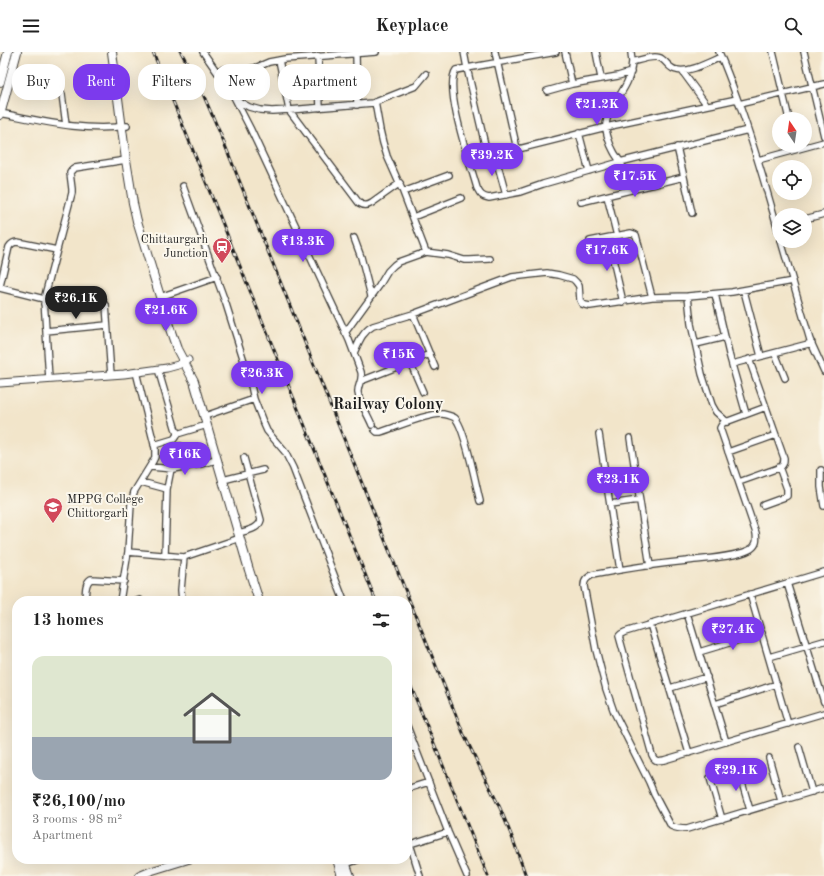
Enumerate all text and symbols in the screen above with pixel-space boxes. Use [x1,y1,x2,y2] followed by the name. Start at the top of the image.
[20,15,42,37] icon: menu
[782,15,804,37] icon: search
[375,17,449,35] text: Keyplace
[12,64,65,100] chip: Buy
[73,64,130,100] chip: Rent
[138,64,206,100] chip: Filters
[214,64,270,100] chip: New
[278,64,371,100] chip: Apartment
[564,92,630,126] pin: ₹21.2K
[575,98,619,111] text: ₹21.2K
[772,112,812,152] north arrow
[772,112,812,248] map controls
[459,143,525,177] pin: ₹39.2K
[470,149,514,162] text: ₹39.2K
[772,160,812,200] button: locate
[602,164,668,198] pin: ₹17.5K
[613,170,657,183] text: ₹17.5K
[772,208,812,248] button: layers
[270,229,336,263] pin: ₹13.3K
[141,234,209,260] place label: Chittaurgarh Junction
[281,235,325,248] text: ₹13.3K
[211,236,233,264] station icon: Chittaurgarh Junction
[574,238,640,272] pin: ₹17.6K
[585,244,629,257] text: ₹17.6K
[43,286,109,320] pin: ₹26.1K
[54,292,98,305] text: ₹26.1K
[133,298,199,332] pin: ₹21.6K
[144,304,188,317] text: ₹21.6K
[375,342,423,376] pin: ₹15K
[383,348,415,361] text: ₹15K
[229,361,295,395] pin: ₹26.3K
[240,367,284,380] text: ₹26.3K
[333,397,443,413] district label: Railway Colony
[161,442,209,476] pin: ₹16K
[169,448,201,461] text: ₹16K
[585,467,651,501] pin: ₹23.1K
[596,473,640,486] text: ₹23.1K
[67,494,144,520] place label: MPPG College Chittorgarh
[42,496,64,524] school or university icon: MPPG College Chittorgarh
[370,609,392,631] icon: filters
[32,612,104,629] text: 13 homes
[700,617,766,651] pin: ₹27.4K
[711,623,755,636] text: ₹27.4K
[176,682,248,754] icon: home
[703,758,769,792] pin: ₹29.1K
[714,764,758,777] text: ₹29.1K
[32,793,126,810] text: ₹26,100/mo
[32,813,122,826] text: 3 rooms · 98 m²
[32,829,93,842] text: Apartment

